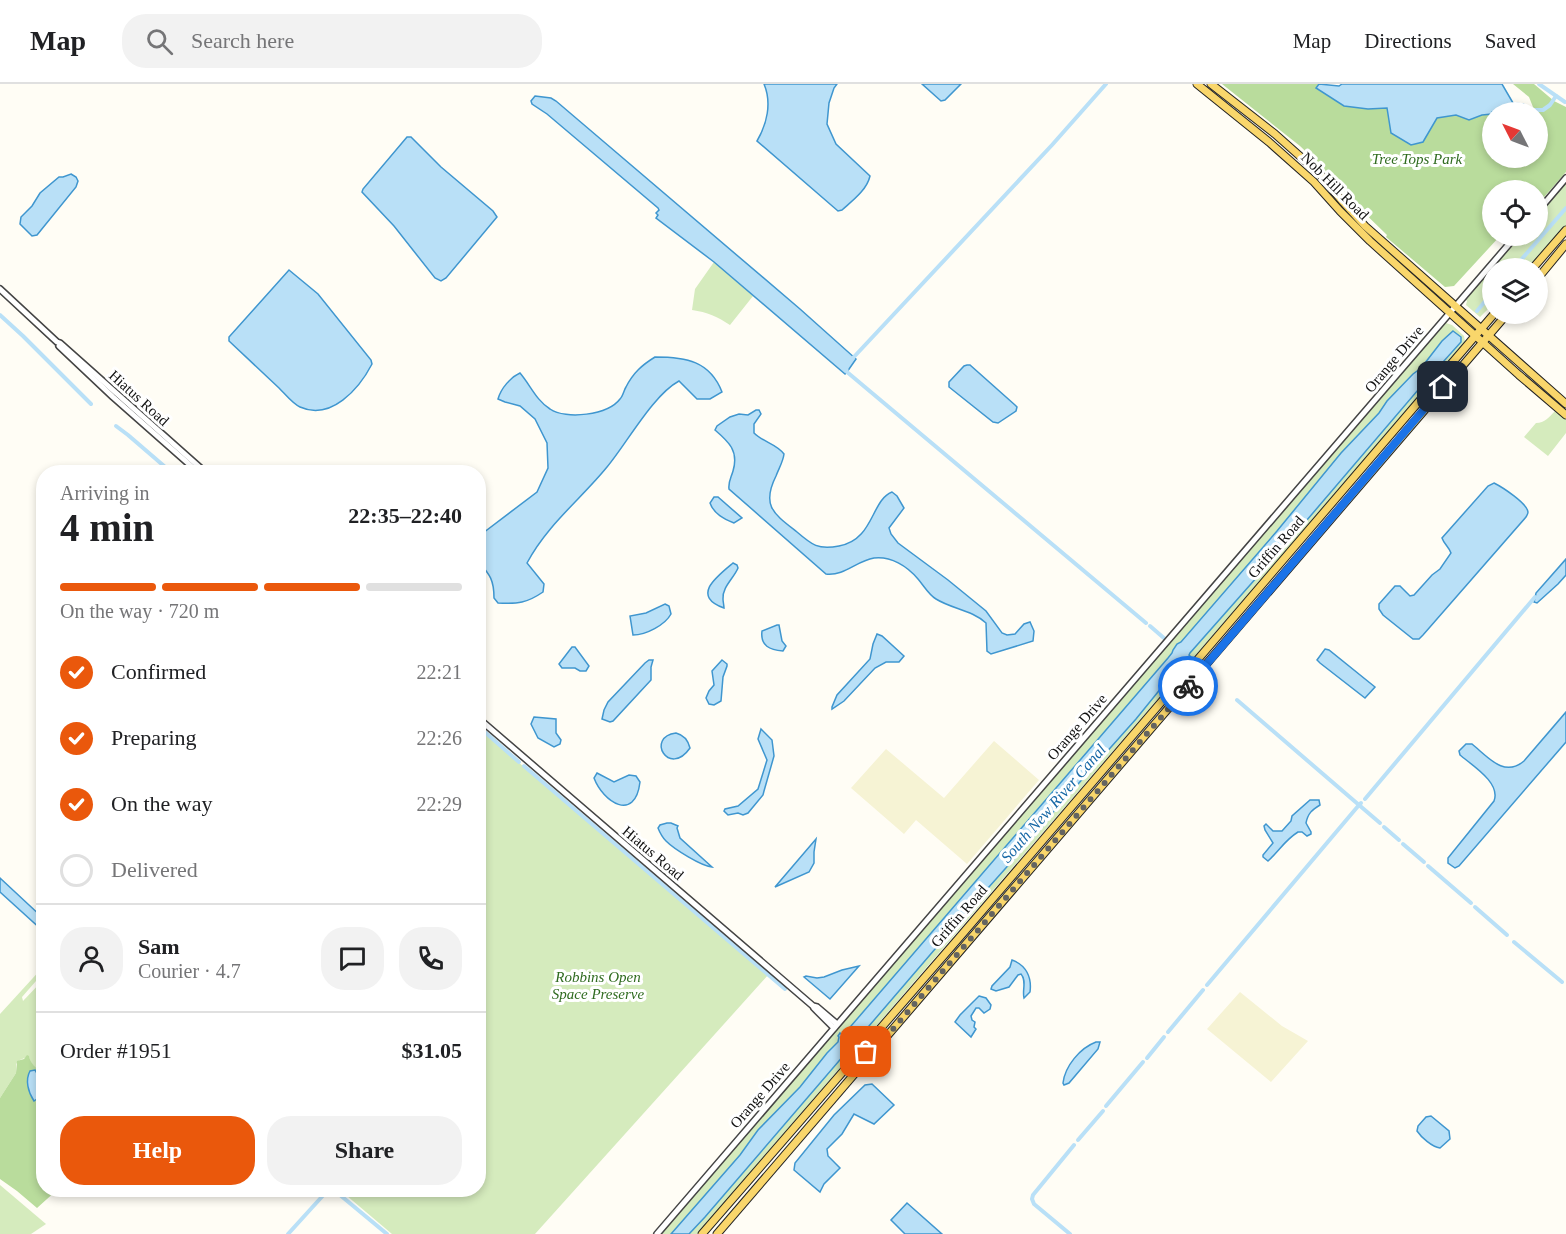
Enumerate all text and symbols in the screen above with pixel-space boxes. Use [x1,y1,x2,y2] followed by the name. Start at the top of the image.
[122,14,542,68] search box
[30,25,86,56] text: Map
[143,25,176,58] icon: search
[191,28,294,53] text: Search here
[1293,29,1331,53] text: Map
[1364,29,1452,53] text: Directions
[1485,29,1536,53] text: Saved
[1482,102,1548,168] north arrow
[1482,102,1548,324] map controls
[1298,149,1372,223] street label: Nob Hill Road
[1372,151,1463,167] park label: Tree Tops Park
[1482,180,1548,246] button: locate
[1482,258,1548,324] button: layers
[1362,322,1427,396] street label: Orange Drive
[1417,361,1468,412] pin
[106,367,172,429] street label: Hiatus Road
[1426,370,1459,403] icon: home
[60,482,149,504] text: Arriving in
[348,503,462,528] text: 22:35–22:40
[60,506,154,549] text: 4 min
[1245,512,1308,581] street label: Griffin Road
[60,600,219,622] text: On the way · 720 m
[60,656,93,689] icon: check
[1158,656,1218,716] courier
[111,659,206,684] text: Confirmed
[416,661,462,683] text: 22:21
[1172,670,1205,703] icon: bike
[1044,691,1110,763] street label: Orange Drive
[60,722,93,755] icon: check
[111,725,197,750] text: Preparing
[416,727,462,749] text: 22:26
[998,740,1110,866] water label: South New River Canal
[60,788,93,821] icon: check
[111,791,212,816] text: On the way
[416,793,462,815] text: 22:29
[619,823,687,883] street label: Hiatus Road
[111,857,198,882] text: Delivered
[928,881,991,950] street label: Griffin Road
[60,927,123,990] button: person
[321,927,384,990] button: chat
[399,927,462,990] button: phone
[138,934,180,959] text: Sam
[138,960,241,982] text: Courier · 4.7
[552,969,644,1002] park label: Robbins Open Space Preserve
[840,1026,891,1077] pin
[849,1035,882,1068] icon: bag
[60,1038,172,1063] text: Order #1951
[402,1038,462,1063] text: $31.05
[727,1059,793,1131] street label: Orange Drive
[60,1116,255,1185] button: Help
[267,1116,462,1185] button: Share

